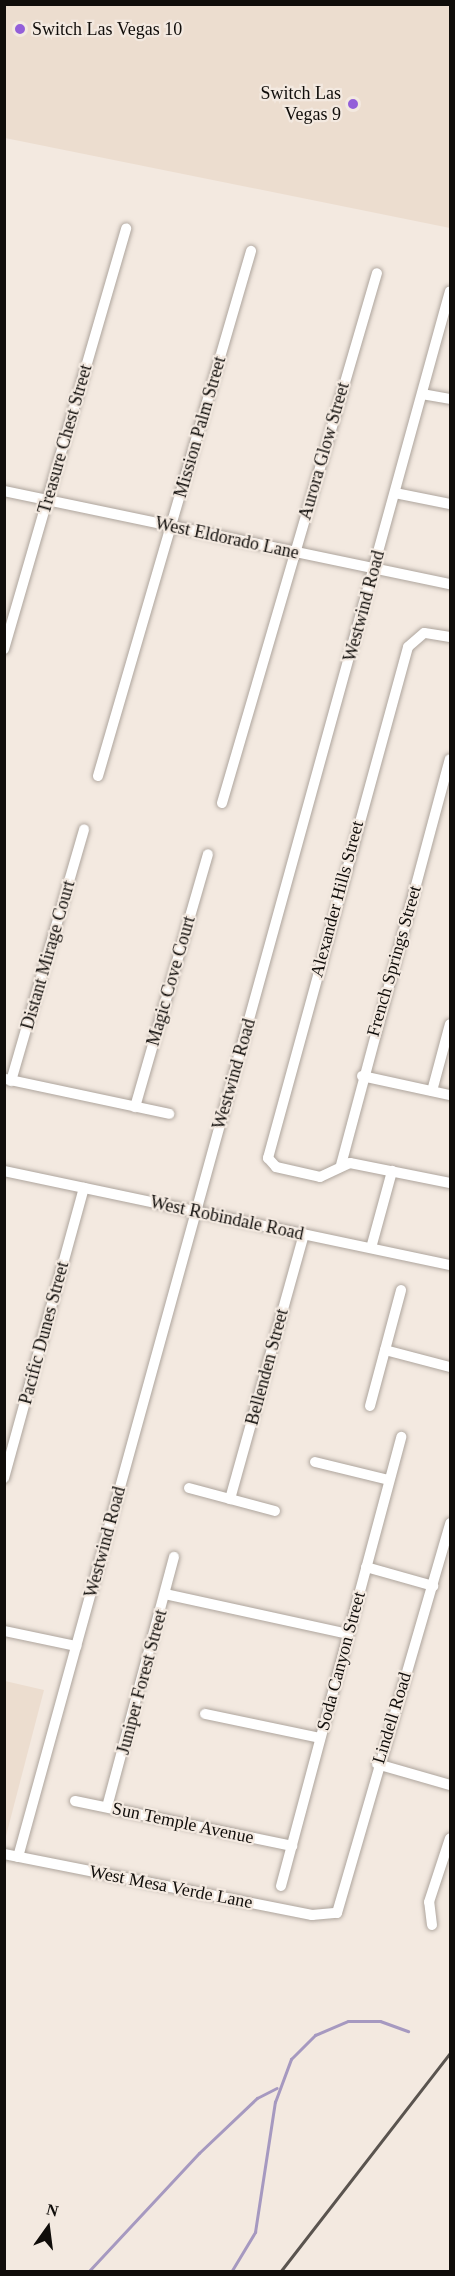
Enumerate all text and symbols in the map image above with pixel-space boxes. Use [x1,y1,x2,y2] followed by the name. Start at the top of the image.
[32,18,182,40] place label: Switch Las Vegas 10
[13,22,27,36] marker: Switch Las Vegas 10
[261,83,341,125] place label: Switch Las Vegas 9
[346,97,360,111] marker: Switch Las Vegas 9
[169,354,231,500] street label: Mission Palm Street
[33,362,97,516] street label: Treasure Chest Street
[294,380,354,522] street label: Aurora Glow Street
[153,512,301,564] street label: West Eldorado Lane
[339,548,389,664] street label: Westwind Road
[306,818,368,980] street label: Alexander Hills Street
[16,878,80,1032] street label: Distant Mirage Court
[362,883,426,1039] street label: French Springs Street
[142,914,200,1048] street label: Magic Cove Court
[208,1016,260,1132] street label: Westwind Road
[148,1191,306,1245] street label: West Robindale Road
[15,1259,73,1407] street label: Pacific Dunes Street
[241,1307,293,1427] street label: Bellenden Street
[80,1484,130,1600] street label: Westwind Road
[312,1589,370,1733] street label: Soda Canyon Street
[112,1607,172,1757] street label: Juniper Forest Street
[368,1670,416,1766] street label: Lindell Road
[110,1797,256,1849] street label: Sun Temple Avenue
[87,1861,255,1913] street label: West Mesa Verde Lane
[18,2198,78,2258] north arrow
[45,2200,60,2220] text: N

